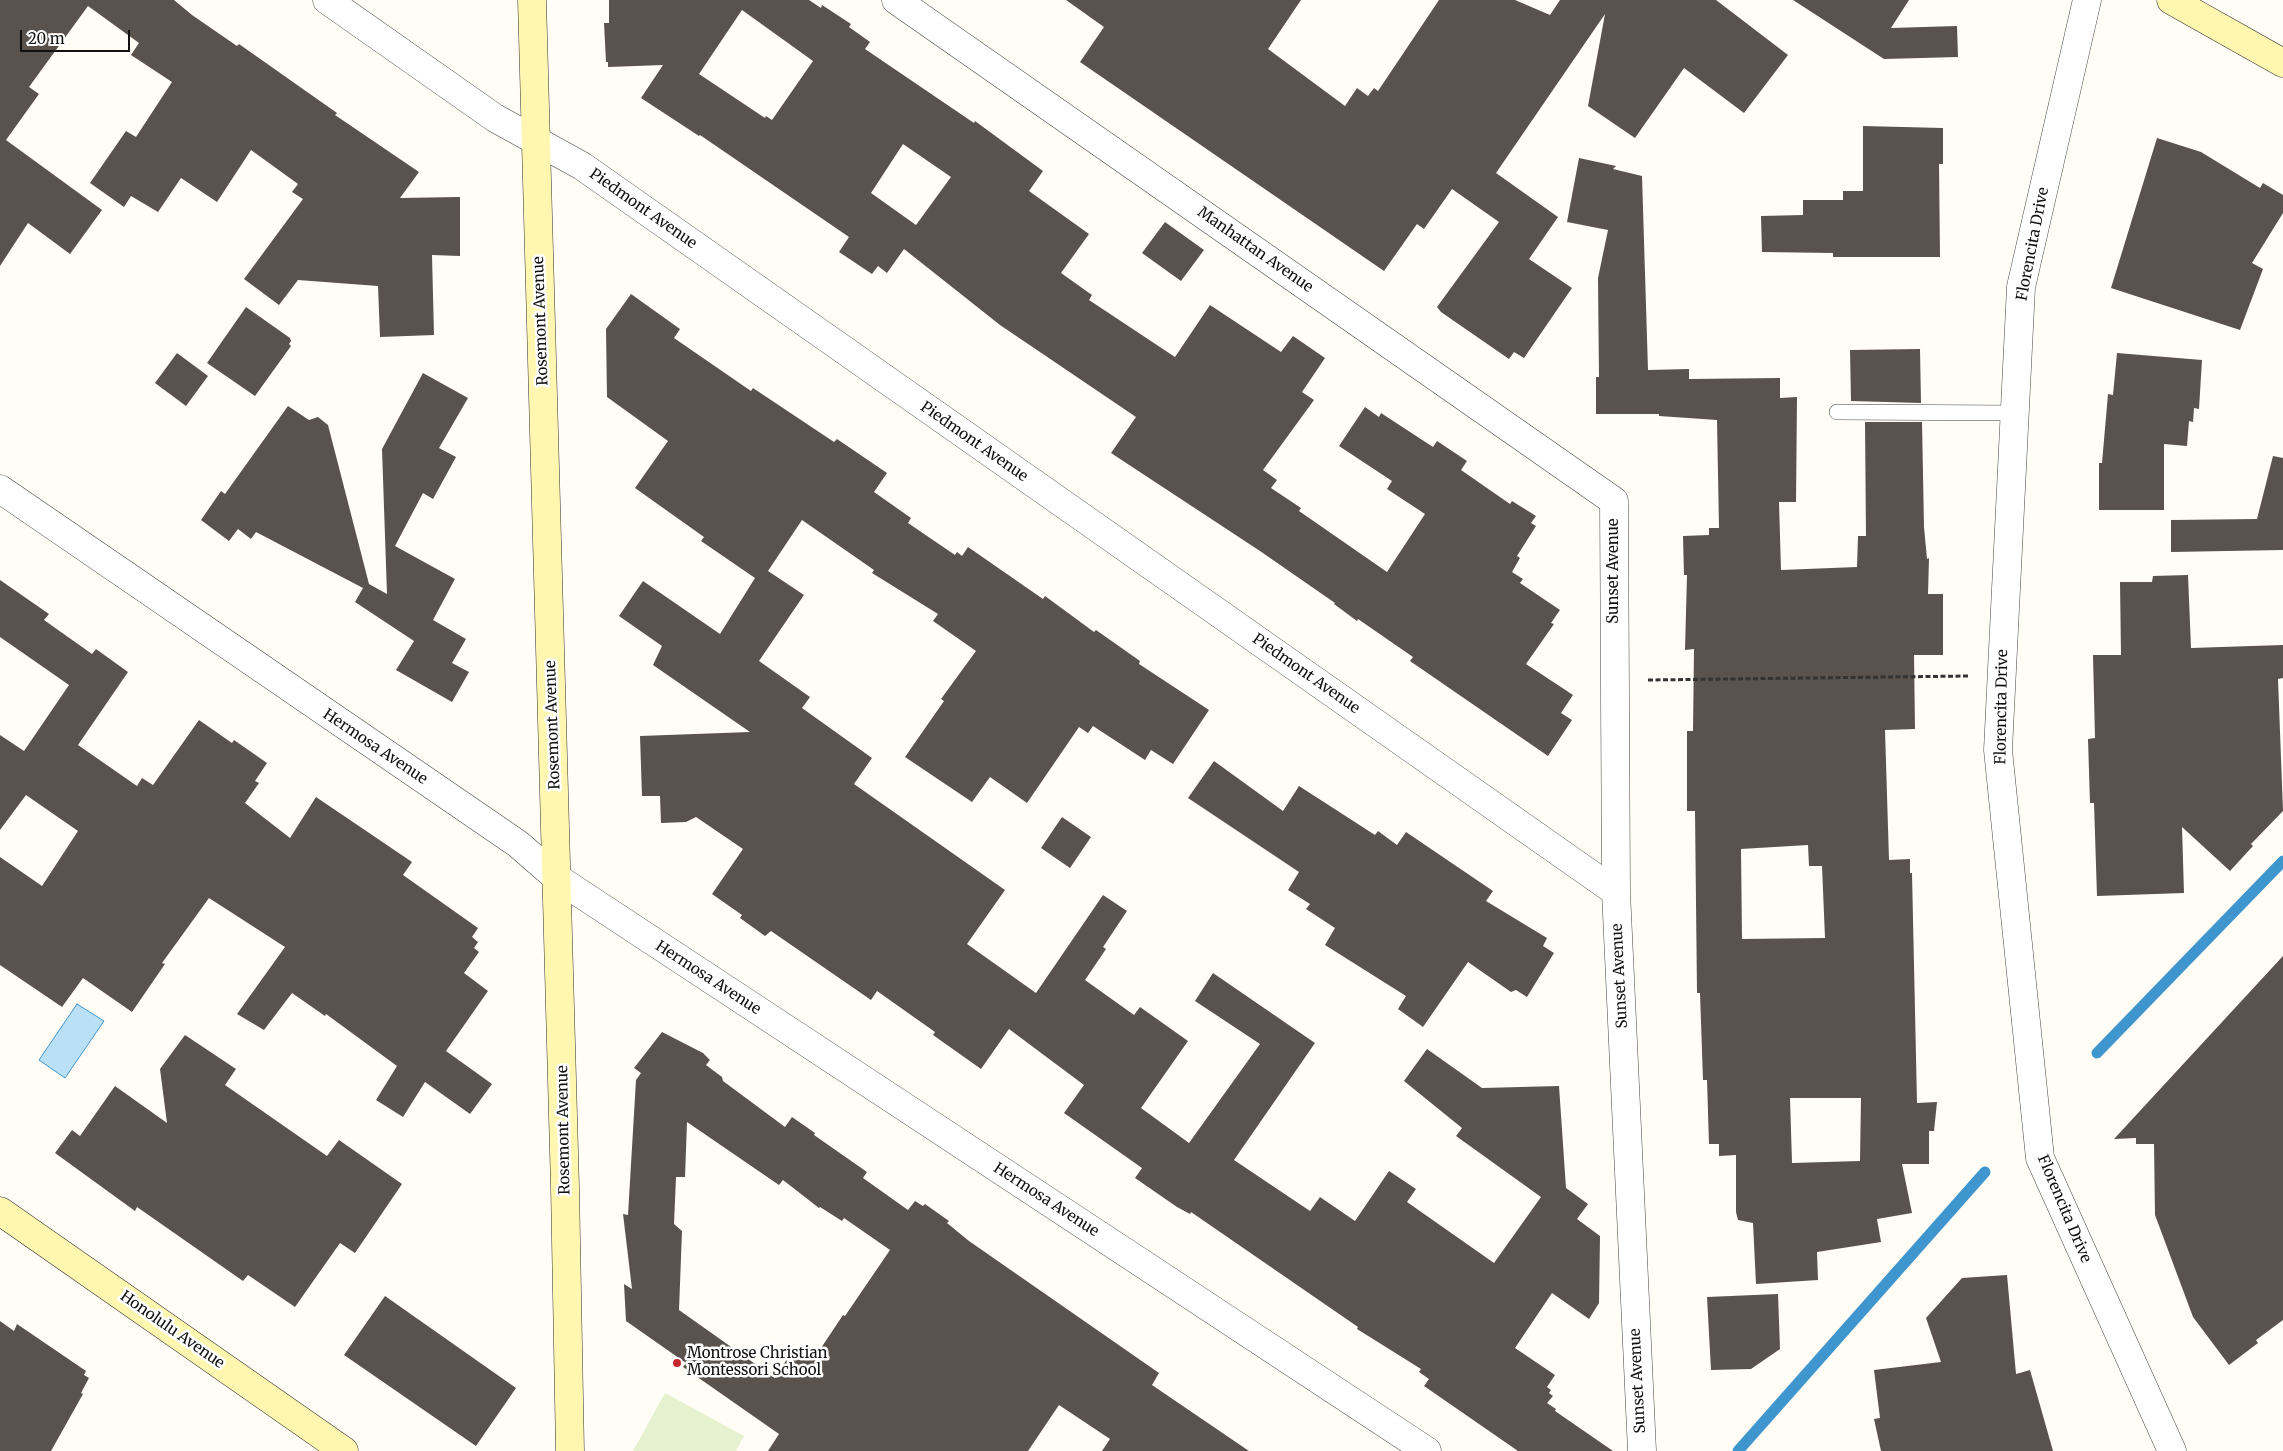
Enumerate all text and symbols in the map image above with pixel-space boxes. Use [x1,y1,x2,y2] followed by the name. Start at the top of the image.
[22,20,132,52] scale bar
[28,29,65,48] text: 20 m
[586,165,700,253] street label: Piedmont Avenue
[2013,186,2053,302] street label: Florencita Drive
[1194,203,1316,297] street label: Manhattan Avenue
[530,256,552,386] street label: Rosemont Avenue
[917,398,1031,486] street label: Piedmont Avenue
[1605,518,1623,624] street label: Sunset Avenue
[1249,630,1363,718] street label: Piedmont Avenue
[1992,649,2012,765] street label: Florencita Drive
[542,660,564,790] street label: Rosemont Avenue
[319,705,431,789] street label: Hermosa Avenue
[1608,923,1632,1029] street label: Sunset Avenue
[652,937,764,1019] street label: Hermosa Avenue
[554,1065,574,1195] street label: Rosemont Avenue
[2033,1152,2095,1266] street label: Florencita Drive
[990,1159,1102,1241] street label: Hermosa Avenue
[116,1287,228,1373] street label: Honolulu Avenue
[1626,1328,1650,1434] street label: Sunset Avenue
[687,1345,827,1380] place label: Montrose Christian Montessori School
[671,1357,683,1369] marker: Montrose Christian Montessori School

